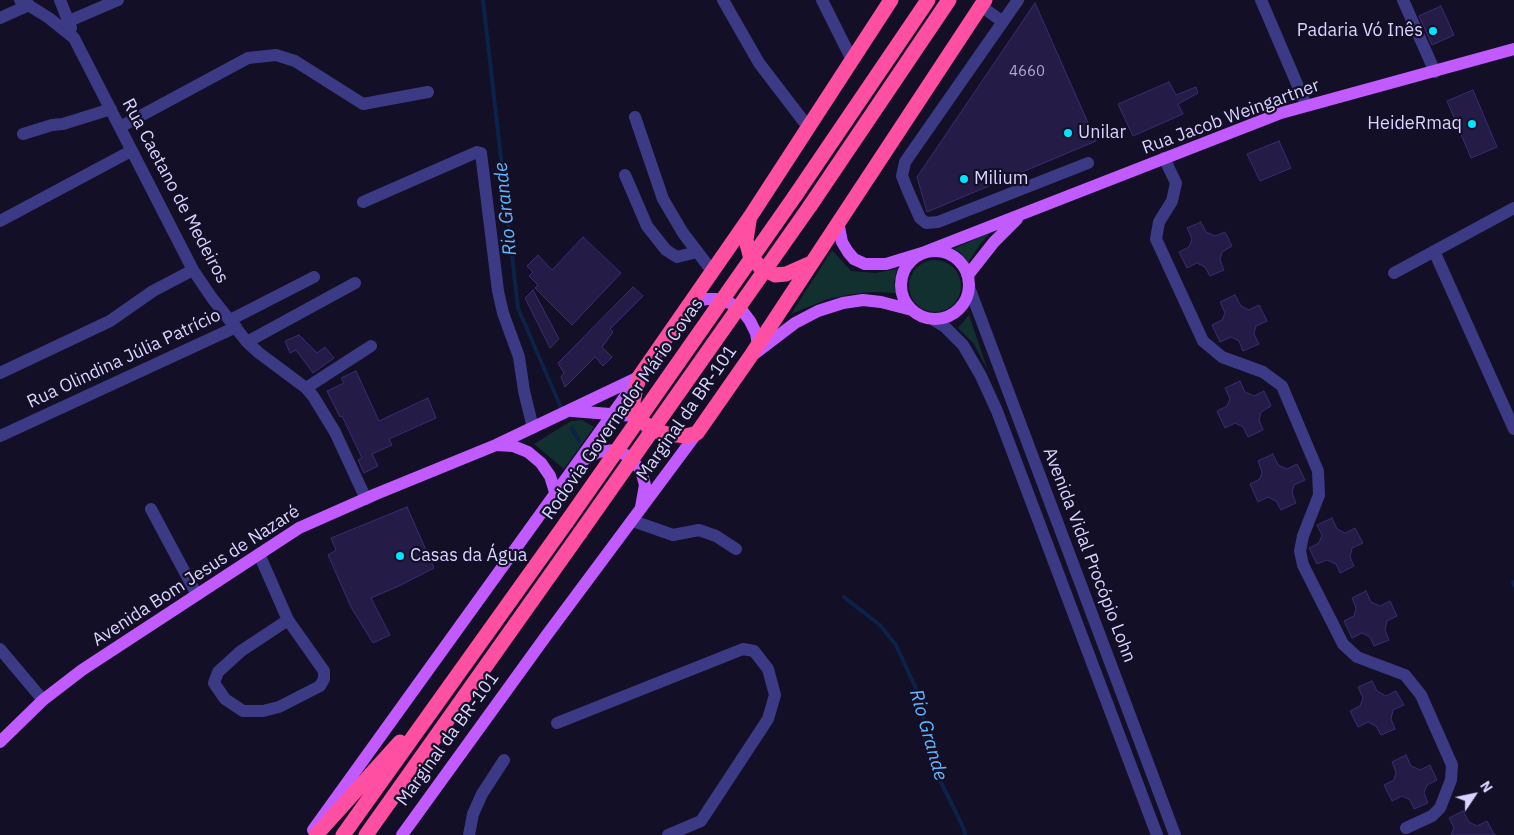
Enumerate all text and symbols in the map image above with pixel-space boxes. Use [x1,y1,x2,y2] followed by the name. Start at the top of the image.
[1297,20,1423,42] place label: Padaria Vó Inês
[1427,25,1439,37] marker: Padaria Vó Inês
[1009,63,1045,81] house number: 4660
[1139,75,1323,159] street label: Rua Jacob Weingartner
[117,95,233,287] street label: Rua Caetano de Medeiros
[1367,113,1462,135] place label: HeideRmaq
[1466,118,1478,130] marker: HeideRmaq
[1078,122,1126,144] place label: Unilar
[1062,127,1074,139] marker: Unilar
[490,161,522,257] water label: Rio Grande
[974,168,1028,190] place label: Milium
[958,173,970,185] marker: Milium
[538,294,708,524] street label: Rodovia Governador Mário Covas
[24,305,224,413] street label: Rua Olindina Júlia Patrício
[632,341,742,485] street label: Marginal da BR-101
[1038,444,1140,666] street label: Avenida Vidal Procópio Lohn
[88,501,304,651] street label: Avenida Bom Jesus de Nazaré
[410,545,527,567] place label: Casas da Água
[394,550,406,562] marker: Casas da Água
[392,668,504,810] street label: Marginal da BR-101
[904,687,952,783] water label: Rio Grande
[1449,770,1499,820] north arrow
[1476,777,1497,796] text: N

